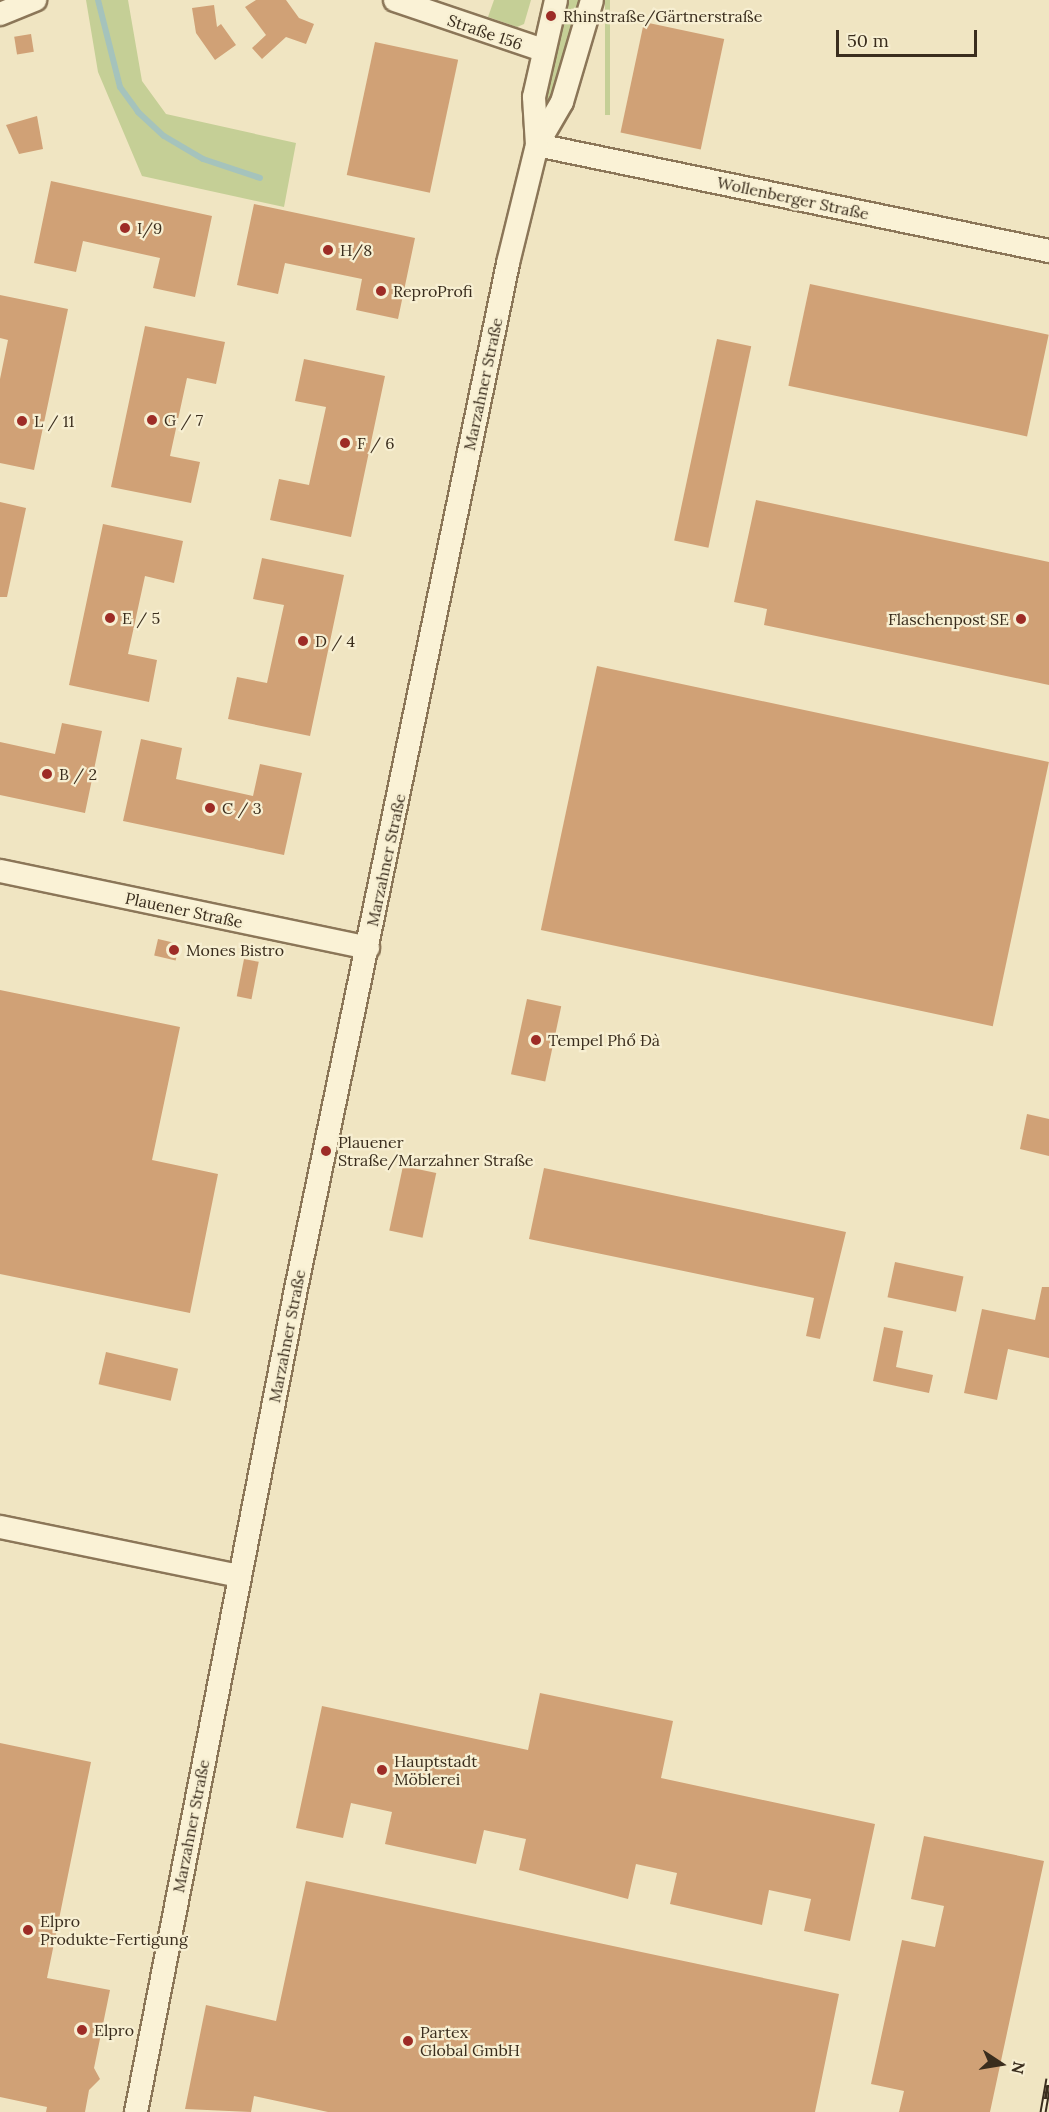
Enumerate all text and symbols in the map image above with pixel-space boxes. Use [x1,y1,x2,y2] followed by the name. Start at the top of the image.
[563,6,762,26] place label: Rhinstraße/Gärtnerstraße
[544,9,558,23] marker: Rhinstraße/Gärtnerstraße
[445,10,525,54] street label: Straße 156
[839,18,980,56] scale bar
[847,29,889,52] text: 50 m
[715,172,871,224] street label: Wollenberger Straße
[137,218,162,238] place label: I/9
[118,221,132,235] marker: I/9
[340,240,372,260] place label: H/8
[321,243,335,257] marker: H/8
[393,281,473,301] place label: ReproProfi
[374,284,388,298] marker: ReproProfi
[460,316,506,452] street label: Marzahner Straße
[164,410,203,430] place label: G / 7
[34,411,74,431] place label: L / 11
[145,413,159,427] marker: G / 7
[15,414,29,428] marker: L / 11
[357,433,394,453] place label: F / 6
[338,436,352,450] marker: F / 6
[122,608,160,628] place label: E / 5
[888,609,1009,629] place label: Flaschenpost SE
[103,611,117,625] marker: E / 5
[1014,612,1028,626] marker: Flaschenpost SE
[315,631,355,651] place label: D / 4
[296,634,310,648] marker: D / 4
[59,764,97,784] place label: B / 2
[40,767,54,781] marker: B / 2
[363,792,409,928] street label: Marzahner Straße
[222,798,262,818] place label: C / 3
[203,801,217,815] marker: C / 3
[123,888,245,932] street label: Plauener Straße
[186,940,284,960] place label: Mones Bistro
[167,943,181,957] marker: Mones Bistro
[548,1030,660,1050] place label: Tempel Phổ Đà
[529,1033,543,1047] marker: Tempel Phổ Đà
[338,1132,534,1170] place label: Plauener Straße/Marzahner Straße
[319,1144,333,1158] marker: Plauener Straße/Marzahner Straße
[265,1268,309,1404] street label: Marzahner Straße
[394,1751,477,1789] place label: Hauptstadt Möblerei
[169,1758,213,1894] street label: Marzahner Straße
[375,1763,389,1777] marker: Hauptstadt Möblerei
[40,1911,188,1949] place label: Elpro Produkte-Fertigung
[21,1923,35,1937] marker: Elpro Produkte-Fertigung
[94,2020,134,2040] place label: Elpro
[420,2022,520,2060] place label: Partex Global GmbH
[75,2023,89,2037] marker: Elpro
[401,2034,415,2048] marker: Partex Global GmbH
[971,2034,1031,2094] north arrow
[1008,2060,1030,2076] text: N

